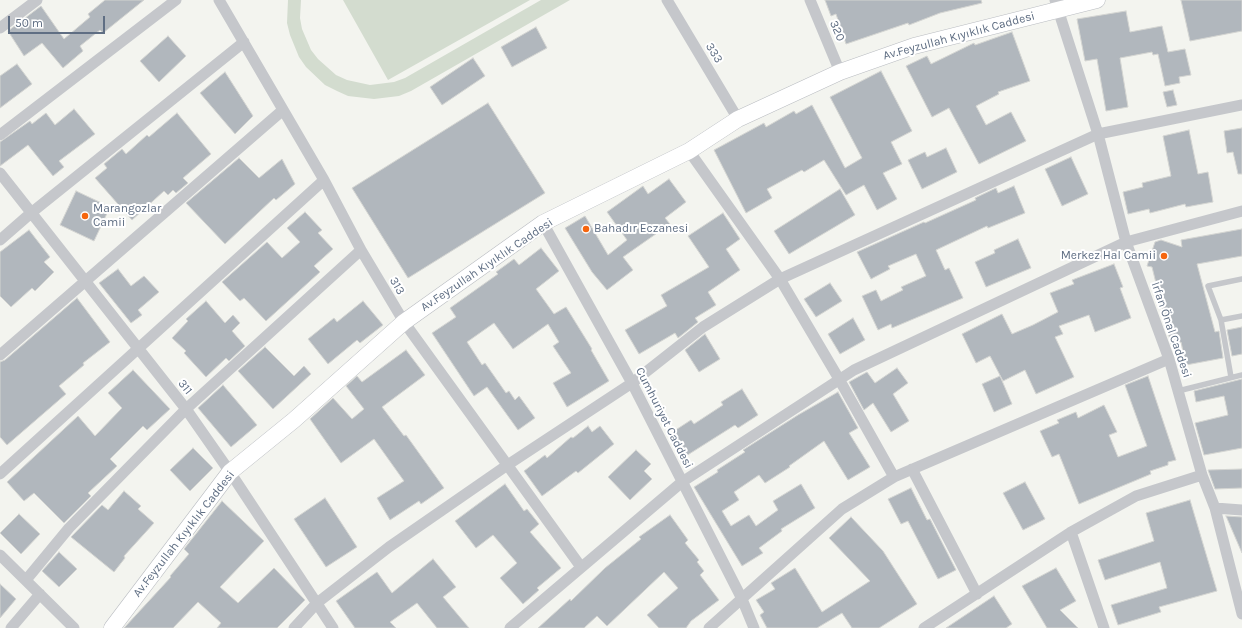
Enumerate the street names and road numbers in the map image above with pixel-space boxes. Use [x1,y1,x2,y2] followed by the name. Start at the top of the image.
[882,9,1036,63] street label: Av.Feyzullah Kıyıklık Caddesi
[826,18,848,44] street label: 320
[702,40,726,66] street label: 333
[418,215,556,315] street label: Av.Feyzullah Kıyıklık Caddesi
[386,275,408,297] street label: 313
[1148,280,1194,380] street label: İrfan Önal Caddesi
[632,365,696,471] street label: Cumhuriyet Caddesi
[175,377,195,397] street label: 311
[130,468,238,600] street label: Av.Feyzullah Kıyıklık Caddesi

